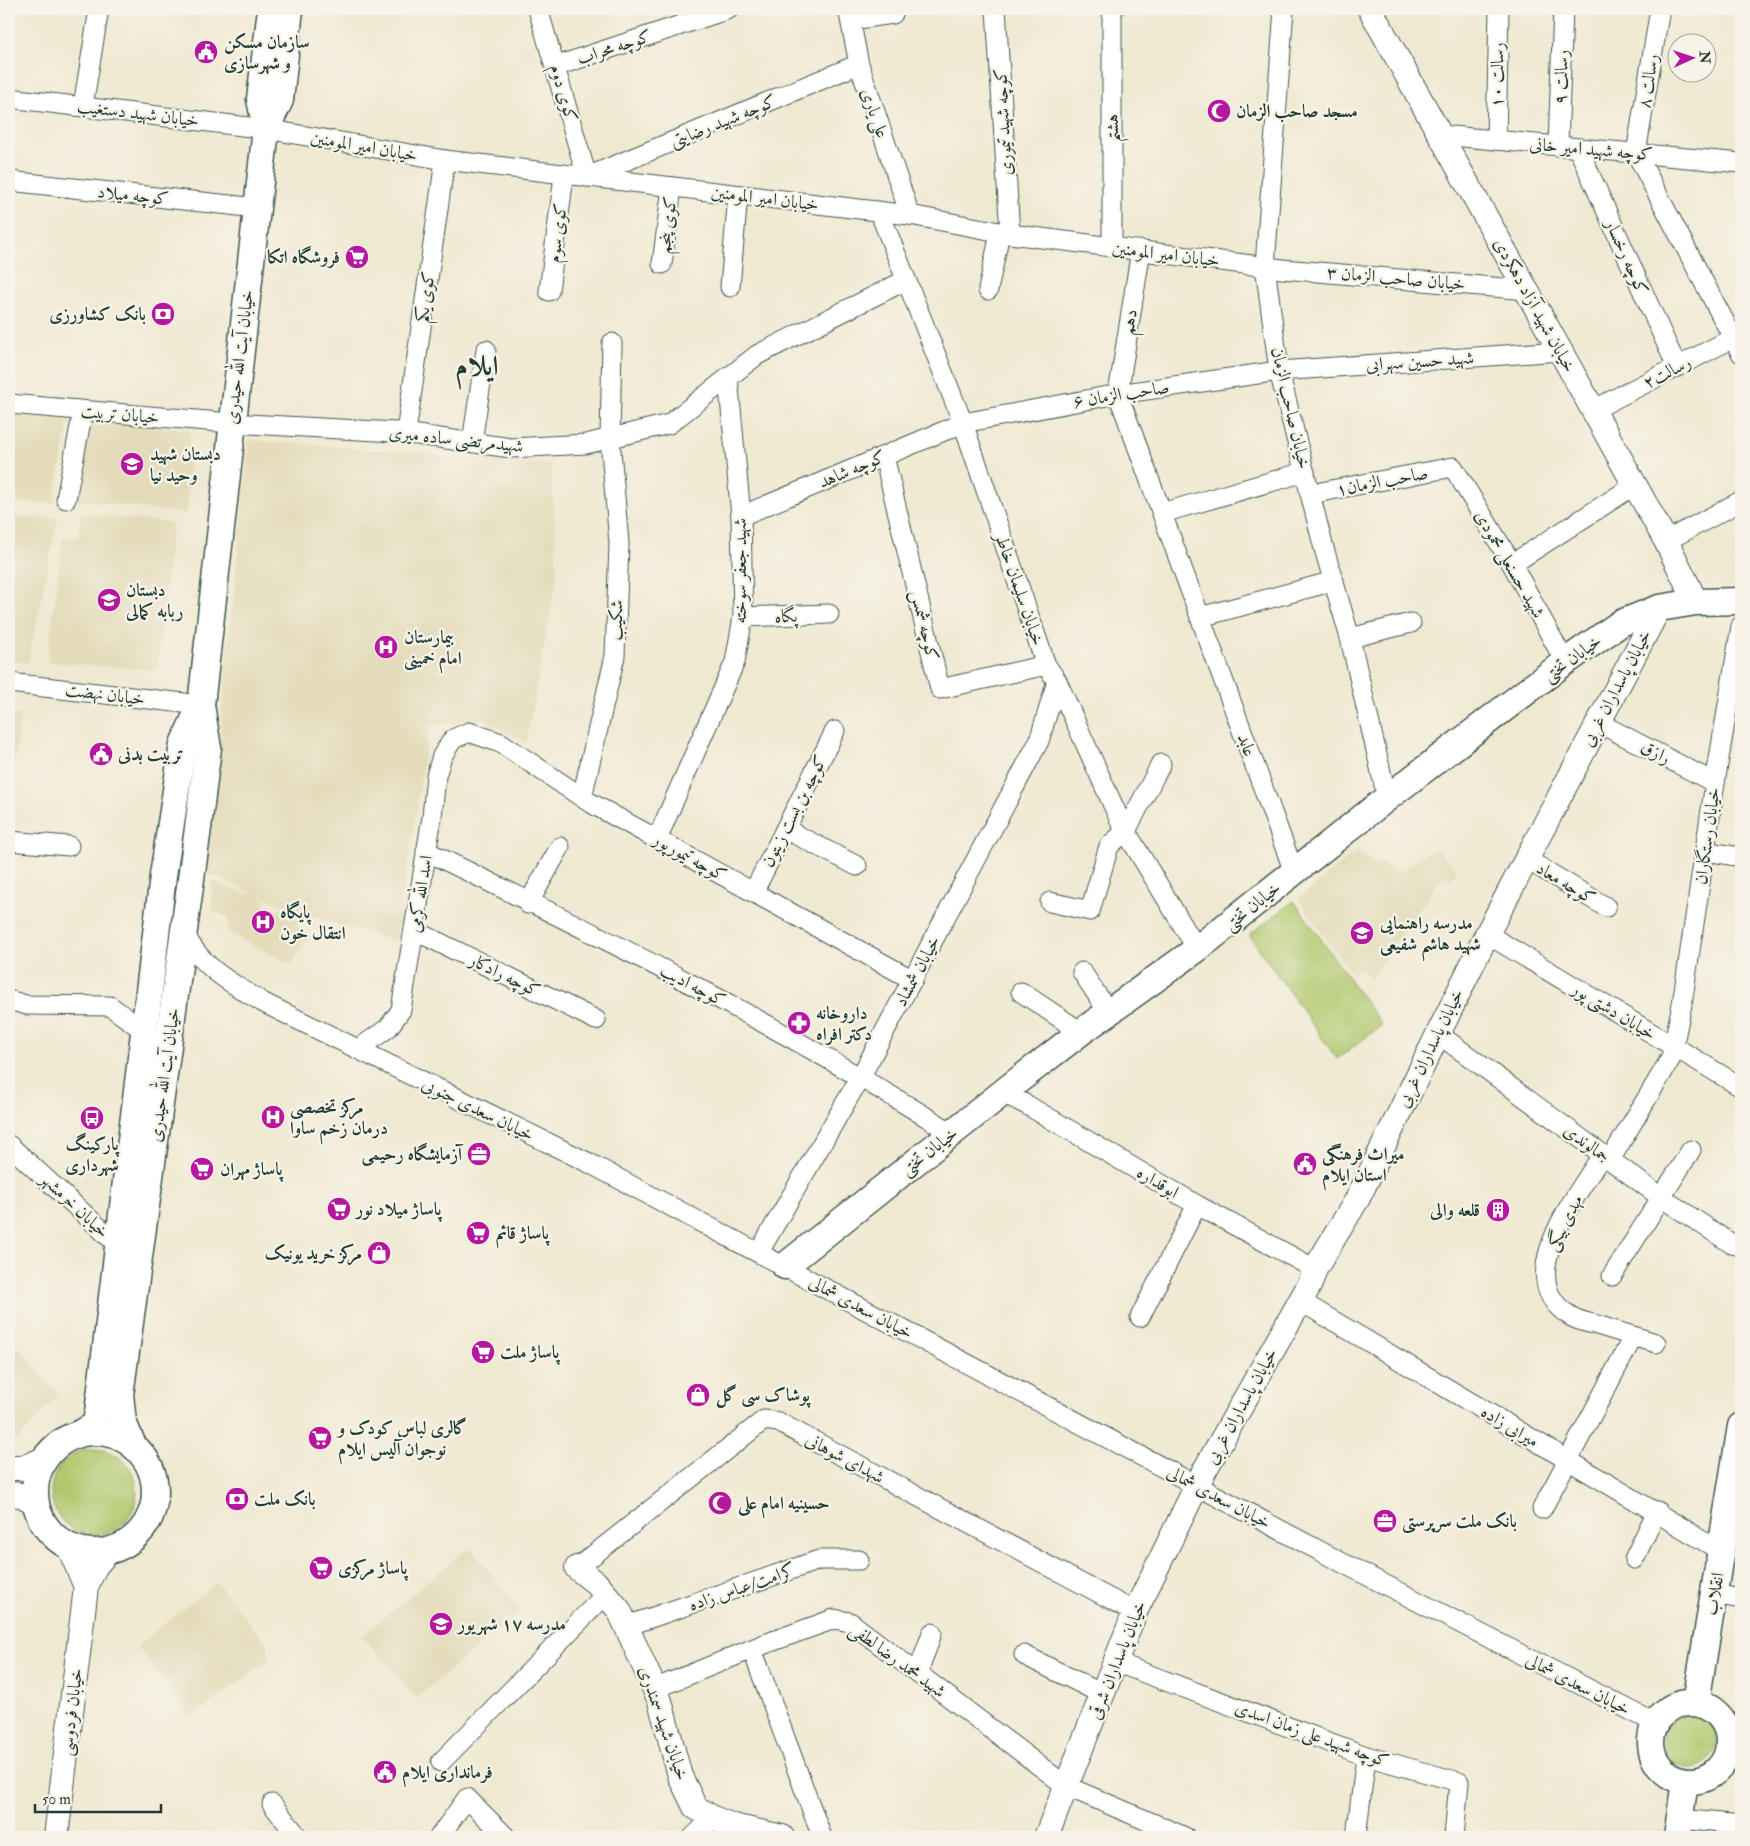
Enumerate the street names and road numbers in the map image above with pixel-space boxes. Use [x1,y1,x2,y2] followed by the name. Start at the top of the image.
[574,25,655,71] street label: کوچه محراب
[1485,42,1510,108] street label: رسالت ۱۰
[1549,49,1574,105] street label: رسالت ۹
[1633,52,1664,110] street label: رسالت ۸
[540,62,583,126] street label: کوی دوم
[989,68,1019,176] street label: کوچه شهید تیموری
[854,85,894,141] street label: علی یاری
[667,90,780,154] street label: کوچه شهید رضایتی
[76,95,200,132] street label: خیابان شهید دستغیب
[1101,114,1130,142] street label: هشتم
[309,126,419,167] street label: خیابان امیر المومنین
[1528,133,1653,167] street label: کوچه شهید امیر خانی
[96,180,170,212] street label: کوچه میلاد
[710,180,820,216] street label: خیابان امیر المومنین
[653,195,687,255] street label: کوی پنجم
[542,202,577,265] street label: کوی سوم
[1598,214,1653,299] street label: کوچه رخسار
[1488,234,1581,376] street label: خیابان شهید آزاد دهکردی
[1111,236,1221,272] street label: خیابان امیر المومنین
[1326,261,1466,296] street label: خیابان صاحب الزمان ۳
[411,270,445,325] street label: کوی یکم
[217,288,259,426] street label: خیابان آیت الله حیدری
[1116,308,1148,337] street label: دهم
[1265,345,1316,471] street label: خیابان صاحب الزمان
[1365,346,1475,378] street label: شهید حسین سهرابی
[1639,351,1695,394] street label: رسالت۲
[1071,376,1171,413] street label: صاحب الزمان ۶
[80,400,160,429] street label: خیابان تربیت
[387,421,524,459] street label: شهیدمرتضی ساده میری
[815,445,890,495] street label: کوچه شاهد
[1334,461,1430,502] street label: صاحب الزمان۱
[1468,506,1550,623] street label: شهید حسنعلی محمودی
[729,518,752,624] street label: شهید جعفر سوخته
[989,528,1050,649] street label: خیابان سلیمان خاطر
[904,588,944,663] street label: کوچه شمس
[604,599,629,641] street label: شکیب
[774,604,799,629] street label: پگاه
[1576,626,1658,751] street label: خیابان پاسداران غربی
[1539,630,1607,688] street label: خیابان تختی
[64,678,146,711] street label: خیابان نهضت
[1232,730,1261,760] street label: عابد
[1637,735,1675,770] street label: رازق
[756,751,833,872] street label: کوچه بن بست زیتون
[1688,786,1726,886] street label: خیابان رستگاران
[647,827,731,888] street label: کوچه تیمورپور
[400,853,438,934] street label: اسد الله کرمی
[1531,857,1600,911] street label: کوچه معاد
[1219,876,1286,937] street label: خیابان تختی
[889,932,946,1011] street label: خیابان شمشاد
[463,947,544,1003] street label: کوچه رادکار
[656,959,729,1013] street label: کوچه ادیب
[1565,976,1660,1046] street label: خیابان دشتی پور
[1392,985,1470,1112] street label: خیابان پاسداران غربی
[141,1006,185,1144] street label: خیابان آیت الله حیدری
[418,1072,538,1147] street label: خیابان سعدی جنوبی
[1559,1119,1615,1168] street label: جمالوندی
[896,1122,963,1182] street label: خیابان تختی
[1133,1161,1183,1204] street label: ابوقداره
[34,1166,114,1243] street label: خیابان خرمشهر
[1541,1191,1589,1256] street label: مهدی بیگی
[805,1270,917,1344] street label: خیابان سعدی شمالی
[1200,1344,1284,1469] street label: خیابان پاسداران غربی
[1476,1400,1543,1454] street label: میرابی زاده
[801,1428,888,1489] street label: شهدای شوهانی
[1163,1460,1275,1534] street label: خیابان سعدی شمالی
[686,1558,798,1616] street label: کرامت/عباس زاده
[1699,1571,1730,1617] street label: انقلاب
[1083,1597,1153,1723] street label: خیابان پاسداران شرقی
[844,1618,950,1704] street label: شهید محمد رضا لطفی
[1522,1648,1634,1721] street label: خیابان سعدی شمالی
[633,1663,694,1783] street label: خیابان شهید سمندری
[55,1667,89,1757] street label: خیابان فردوسی
[1231,1696,1392,1774] street label: کوچه شهید علی زمان اسدی

